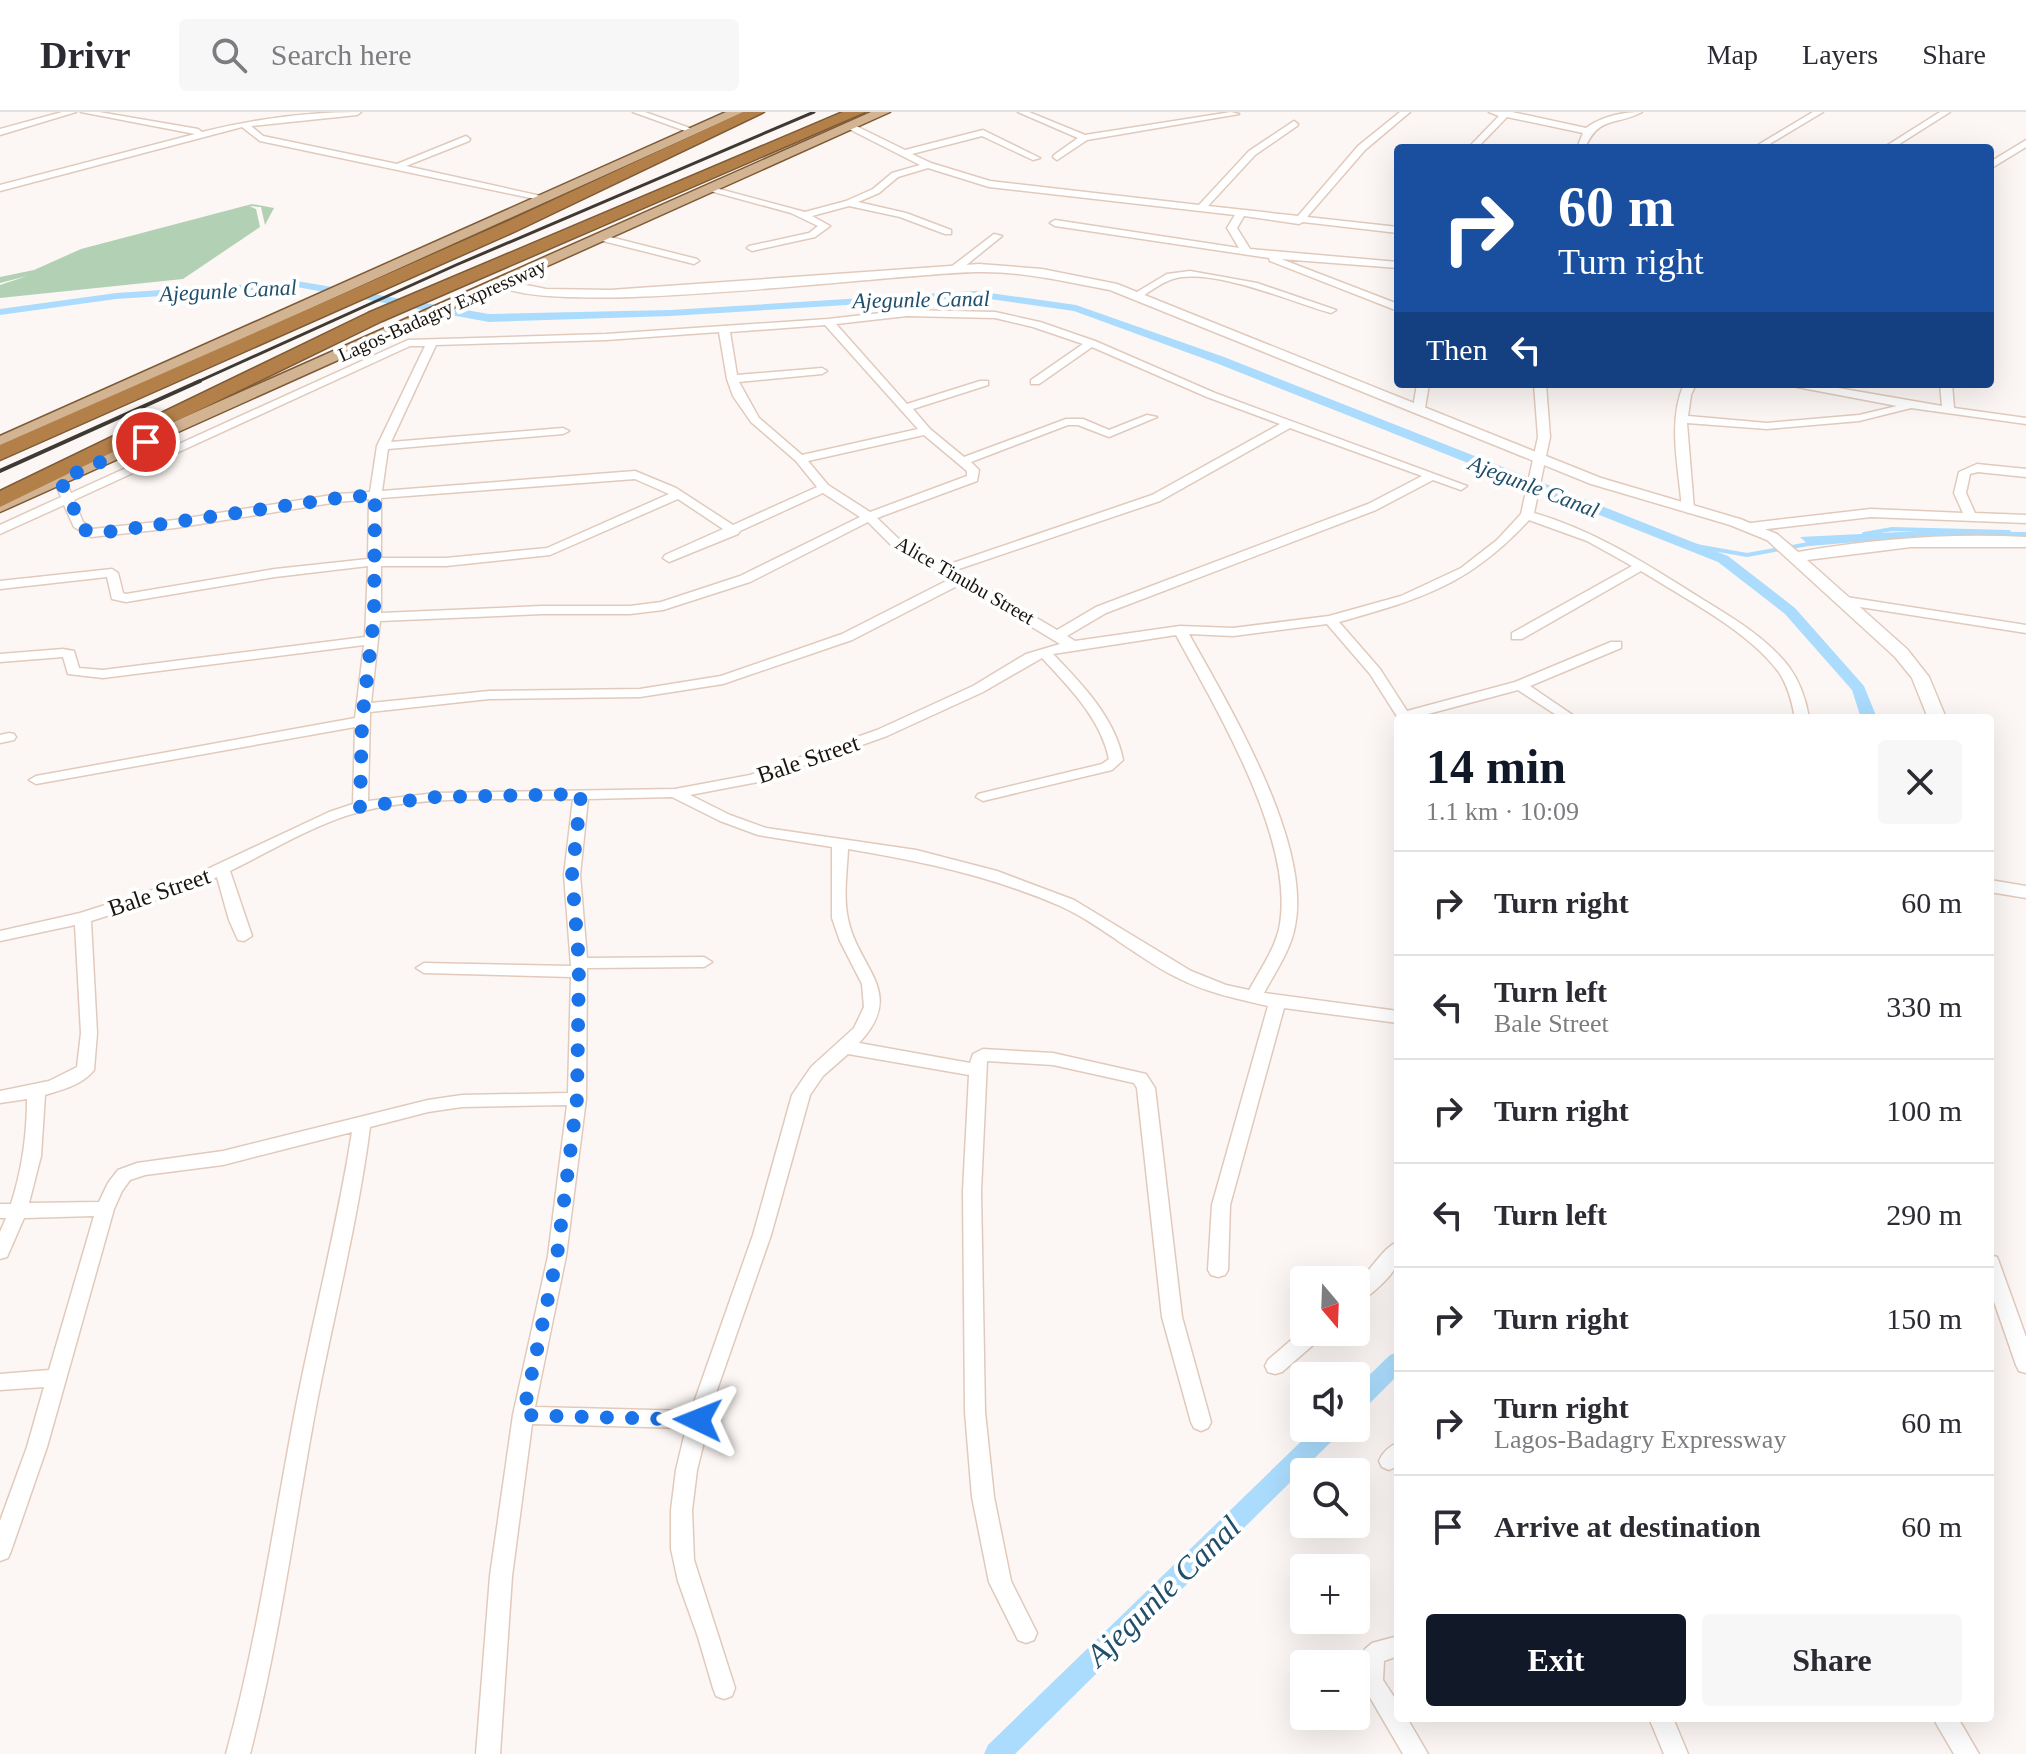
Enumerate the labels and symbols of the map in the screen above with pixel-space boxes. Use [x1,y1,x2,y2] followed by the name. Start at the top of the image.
[335,254,550,367] street label: Lagos-Badagry Expressway
[157,274,297,307] water label: Ajegunle Canal
[850,286,990,313] water label: Ajegunle Canal
[112,408,180,476] pin
[1463,449,1602,523] water label: Ajegunle Canal
[892,531,1039,629] street label: Alice Tinubu Street
[754,729,863,789] street label: Bale Street
[105,862,214,922] street label: Bale Street
[1290,1266,1370,1346] north arrow
[656,1378,740,1462] position arrow
[1077,1509,1248,1675] water label: Ajegunle Canal

